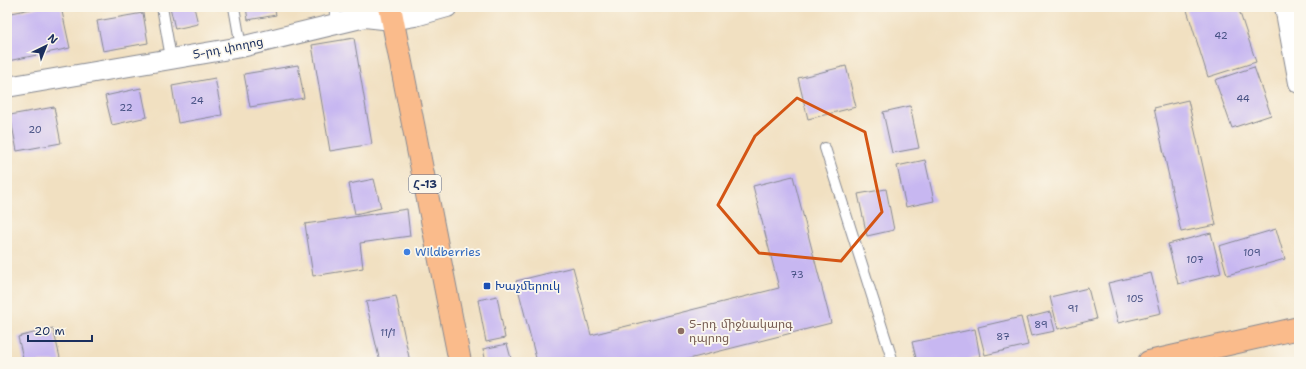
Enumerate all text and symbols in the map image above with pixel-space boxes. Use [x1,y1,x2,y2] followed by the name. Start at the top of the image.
[26,26,66,66] north arrow
[1214,29,1228,42] house number: 42
[44,31,61,48] text: N
[191,33,265,63] street label: 5-րդ փողոց
[1236,92,1250,105] house number: 44
[190,94,204,107] house number: 24
[119,101,133,114] house number: 22
[28,123,42,136] house number: 20
[409,175,441,193] road number: Հ-13
[415,244,481,260] place label: Wildberries
[1243,246,1261,259] house number: 109
[402,247,412,257] marker: Wildberries
[1186,253,1204,266] house number: 107
[790,268,804,281] house number: 73
[495,278,560,294] place label: Խաչմերուկ
[482,281,492,291] marker: Խաչմերուկ
[1127,292,1143,305] house number: 105
[1068,302,1078,315] house number: 91
[689,316,793,346] place label: 5-րդ միջնակարգ դպրոց
[28,317,92,343] scale bar
[1034,318,1048,331] house number: 89
[34,323,65,339] text: 20 m
[380,326,396,339] house number: 11/1
[676,326,686,336] marker: 5-րդ միջնակարգ դպրոց
[996,330,1010,343] house number: 87

